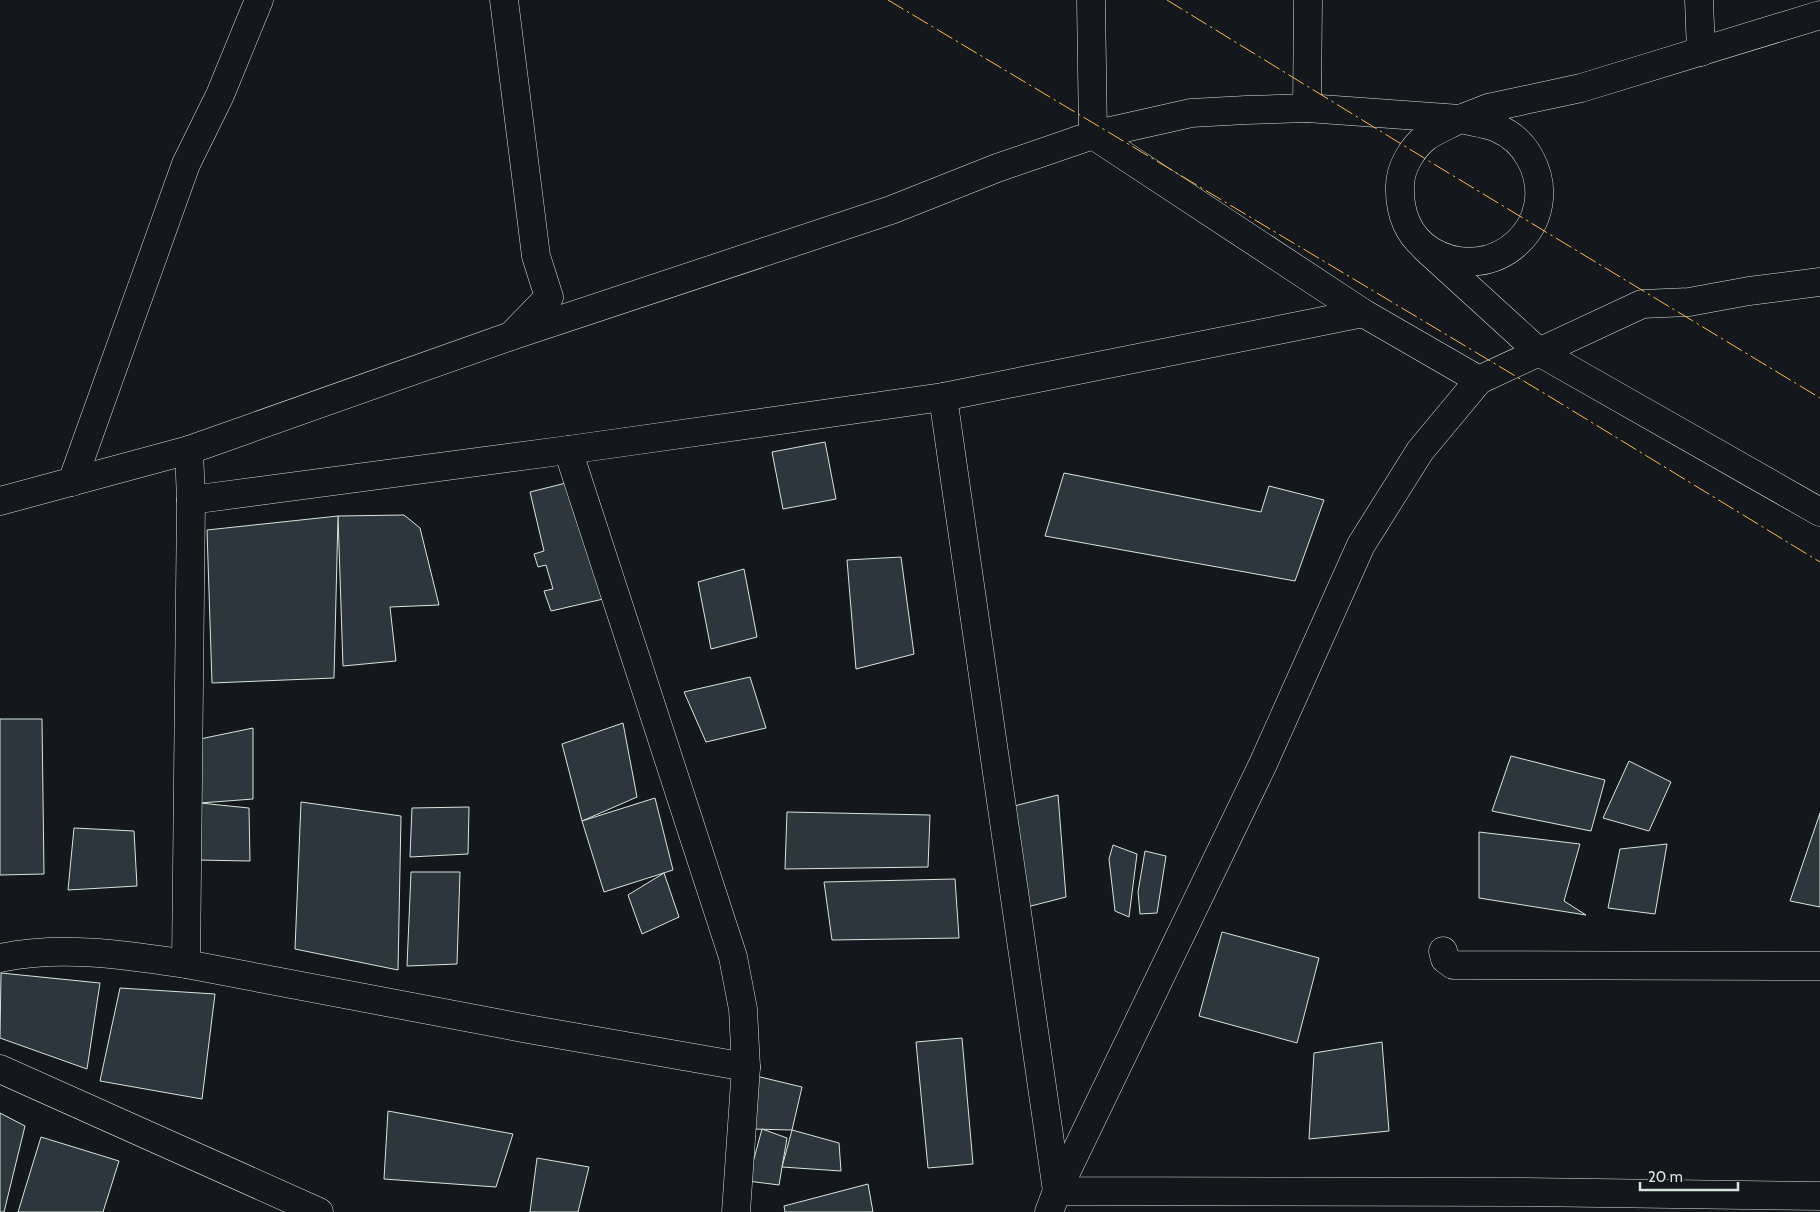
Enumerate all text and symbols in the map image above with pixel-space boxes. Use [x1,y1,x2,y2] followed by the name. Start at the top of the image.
[1640,1160,1738,1192] scale bar
[1648,1168,1683,1186] text: 20 m

